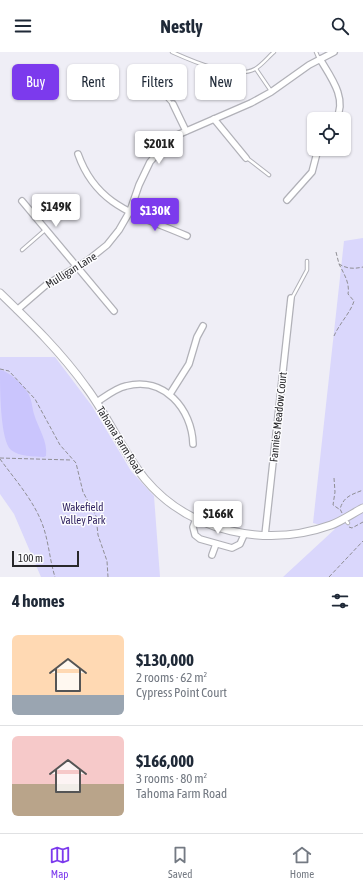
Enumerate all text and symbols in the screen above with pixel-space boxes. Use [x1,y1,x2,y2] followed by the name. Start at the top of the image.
[12,15,34,37] icon: menu
[329,15,351,37] icon: search
[160,16,203,37] text: Nestly
[12,64,59,100] chip: Buy
[67,64,119,100] chip: Rent
[127,64,187,100] chip: Filters
[195,64,246,100] chip: New
[307,112,351,156] map controls
[307,112,351,156] button: locate
[131,131,187,165] pin: $201K
[144,136,174,151] text: $201K
[28,194,84,228] pin: $149K
[127,198,183,232] pin: $130K
[41,199,71,214] text: $149K
[140,203,170,218] text: $130K
[44,250,98,290] street label: Mulligan Lane
[267,371,289,463] street label: Fannies Meadow Court
[94,404,146,476] street label: Tahoma Farm Road
[60,501,106,526] park label: Wakefield Valley Park
[190,501,246,535] pin: $166K
[203,506,233,521] text: $166K
[12,549,79,568] scale bar
[18,552,43,564] text: 100 m
[329,590,351,612] icon: filters
[12,591,65,611] text: 4 homes
[136,650,194,670] text: $130,000
[44,651,92,699] icon: home
[136,670,207,685] text: 2 rooms · 62 m²
[136,685,227,700] text: Cypress Point Court
[136,751,194,771] text: $166,000
[44,752,92,800] icon: home
[136,771,207,786] text: 3 rooms · 80 m²
[136,786,227,801] text: Tahoma Farm Road
[49,844,71,880] tab: Map
[168,844,192,880] tab: Saved
[290,844,314,880] tab: Home

